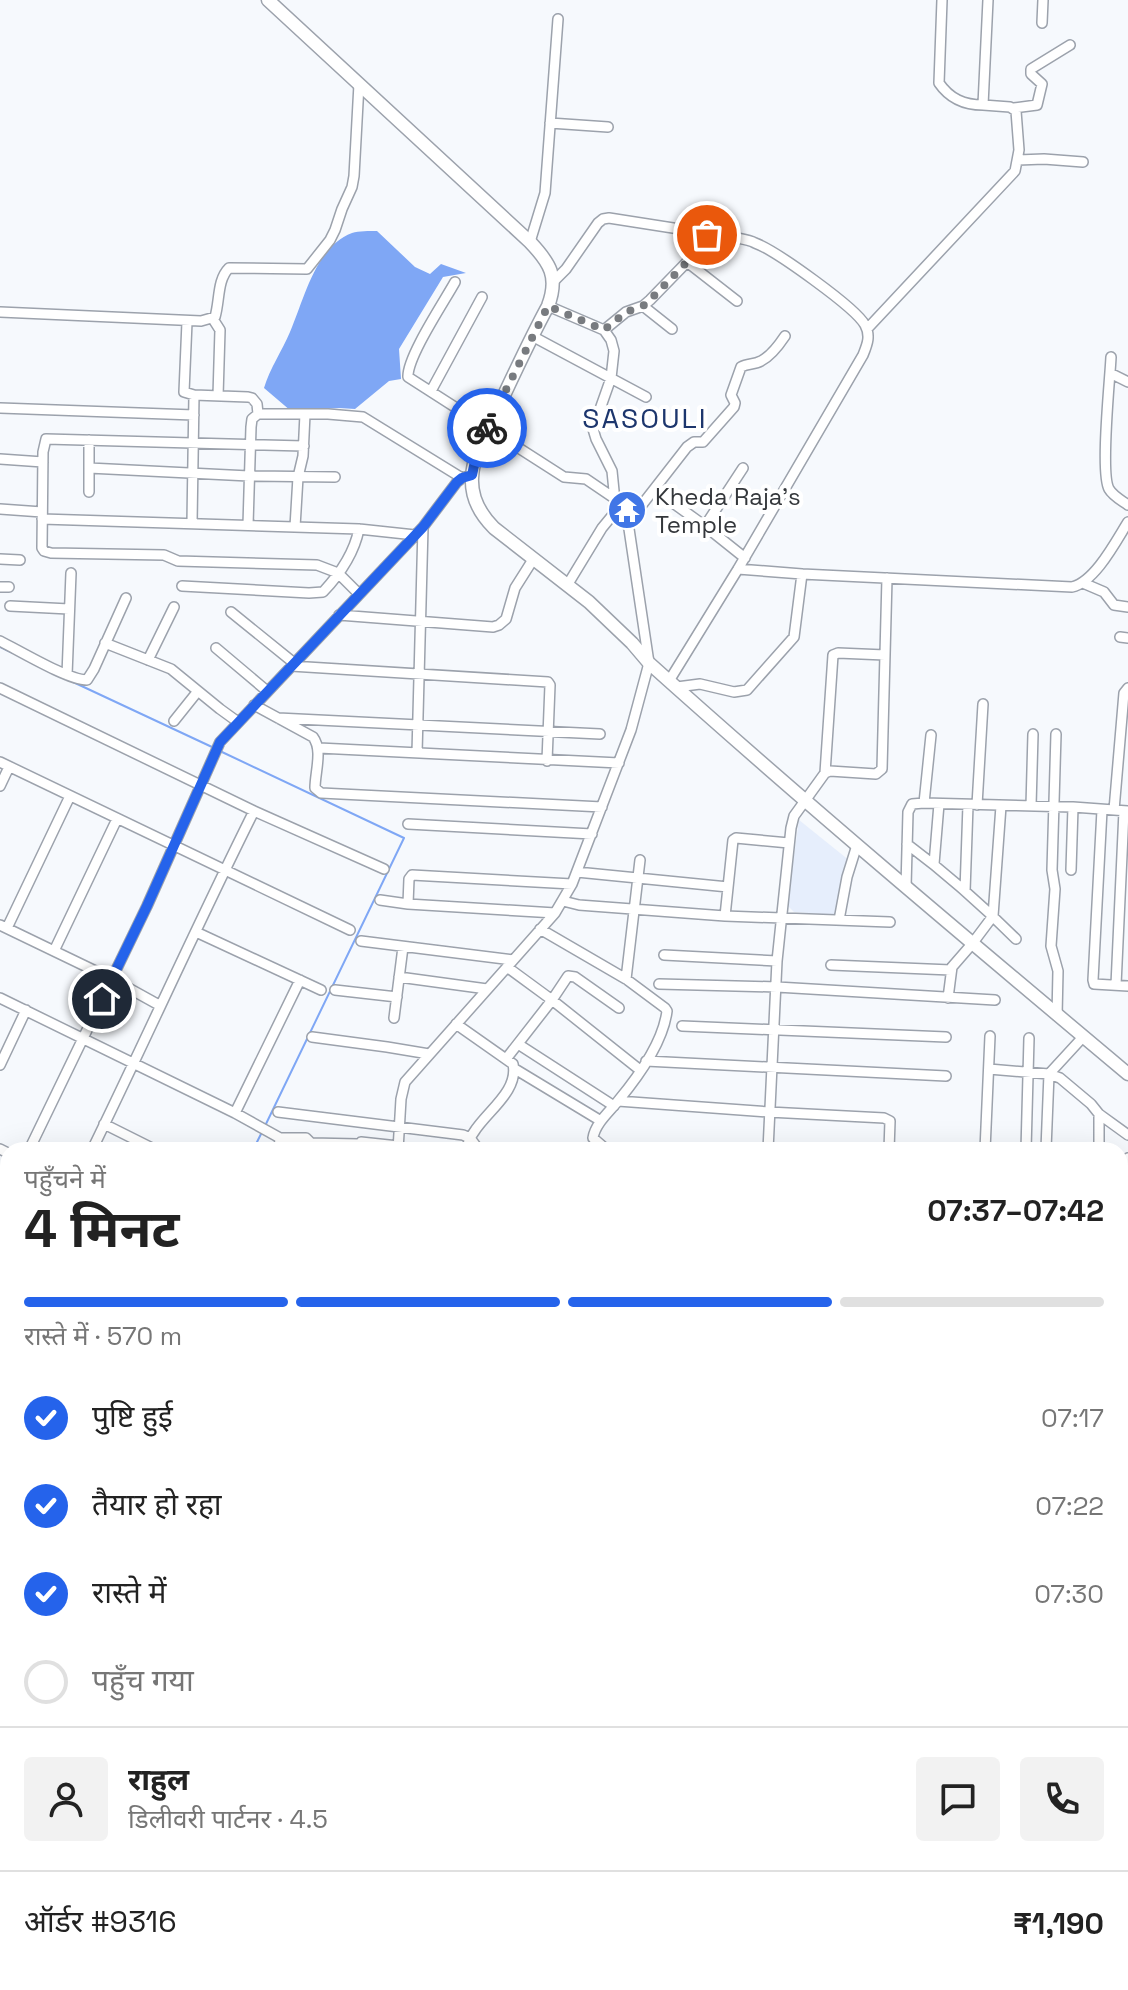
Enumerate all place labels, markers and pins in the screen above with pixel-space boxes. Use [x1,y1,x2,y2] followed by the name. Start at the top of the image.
[673,201,741,269] pin
[655,481,801,540] place label: Kheda Raja's Temple
[606,489,648,531] temple icon: Kheda Raja's Temple
[68,965,136,1033] pin

